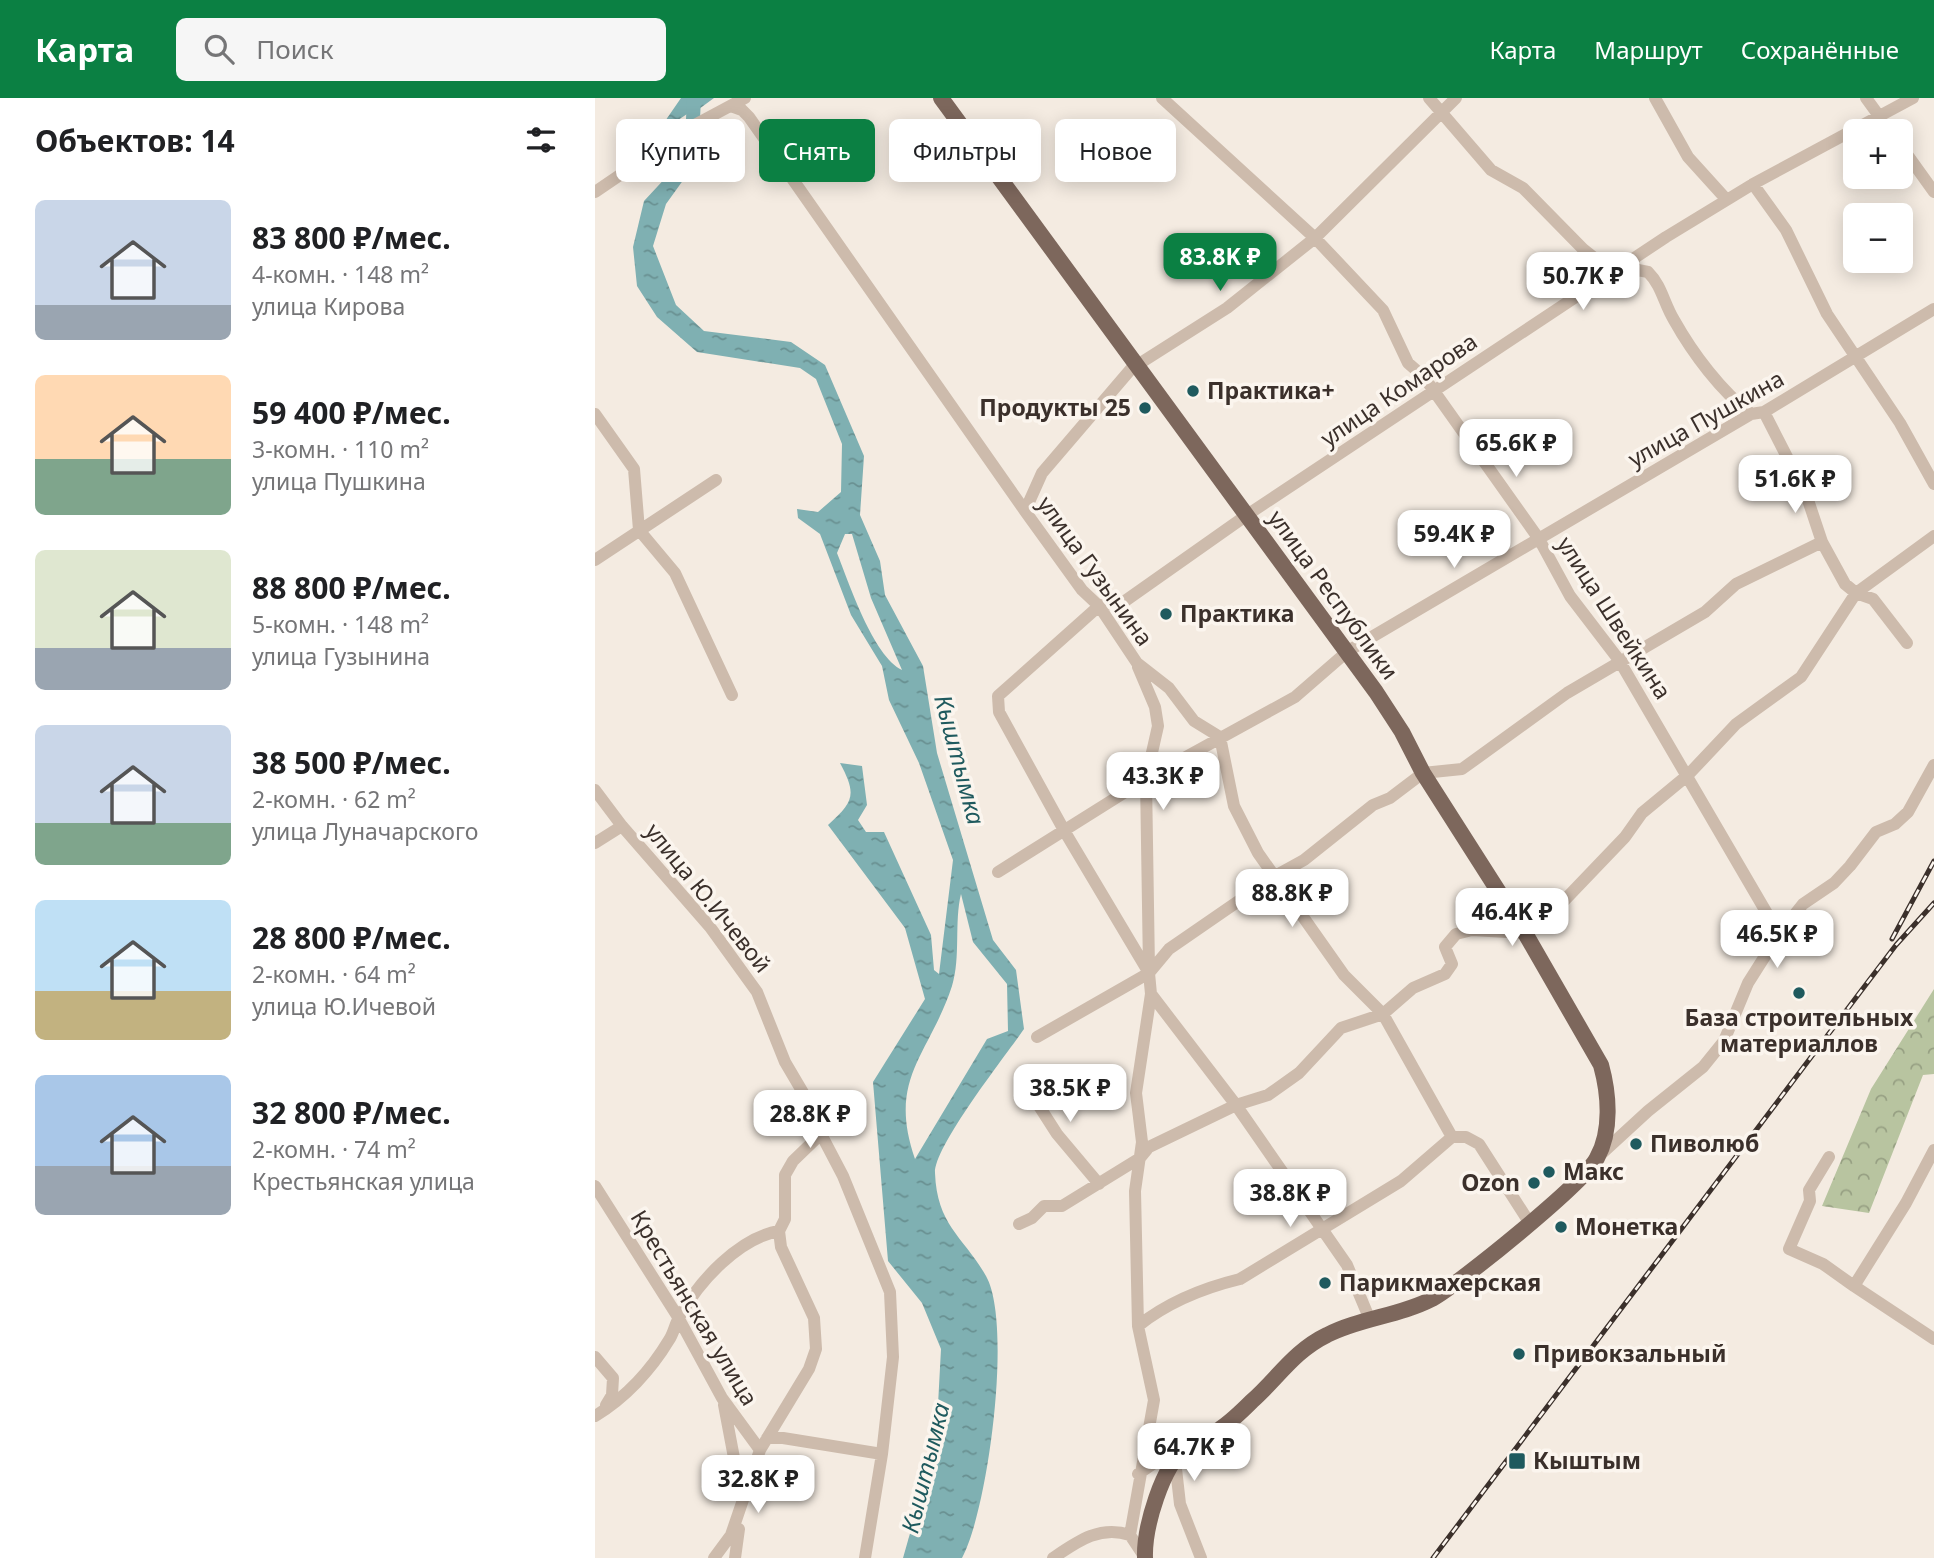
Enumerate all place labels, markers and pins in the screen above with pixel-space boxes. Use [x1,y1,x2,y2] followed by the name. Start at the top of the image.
[1155,234,1285,293] pin: 83.8K ₽
[1518,252,1648,312] pin: 50.7K ₽
[1207,374,1335,406] place label: Практика+
[1185,383,1201,399] marker: Практика+
[979,391,1131,423] place label: Продукты 25
[1137,400,1153,416] marker: Продукты 25
[1451,420,1581,479] pin: 65.6K ₽
[1730,456,1860,515] pin: 51.6K ₽
[1389,510,1519,570] pin: 59.4K ₽
[1180,597,1295,629] place label: Практика
[1158,606,1174,622] marker: Практика
[1098,752,1228,812] pin: 43.3K ₽
[1227,870,1357,929] pin: 88.8K ₽
[1447,888,1577,948] pin: 46.4K ₽
[1712,910,1842,970] pin: 46.5K ₽
[1791,985,1807,1001] marker: База cтроительных материаллов
[1685,1001,1914,1059] place label: База cтроительных материаллов
[1005,1065,1135,1124] pin: 38.5K ₽
[745,1090,875,1150] pin: 28.8K ₽
[1650,1127,1759,1159] place label: Пиволюб
[1628,1136,1644,1152] marker: Пиволюб
[1563,1155,1624,1187] place label: Макс
[1541,1164,1557,1180] marker: Макс
[1461,1166,1520,1198] place label: Ozon
[1225,1170,1355,1229] pin: 38.8K ₽
[1526,1175,1542,1191] marker: Ozon
[1575,1210,1678,1242] place label: Монетка
[1553,1219,1569,1235] marker: Монетка
[1339,1266,1541,1298] place label: Парикмахерская
[1317,1275,1333,1291] marker: Парикмахерская
[1533,1337,1727,1369] place label: Привокзальный
[1511,1346,1527,1362] marker: Привокзальный
[1129,1424,1259,1483] pin: 64.7K ₽
[1533,1444,1641,1476] place label: Кыштым
[1507,1451,1527,1471] marker: Кыштым
[693,1456,823,1515] pin: 32.8K ₽

